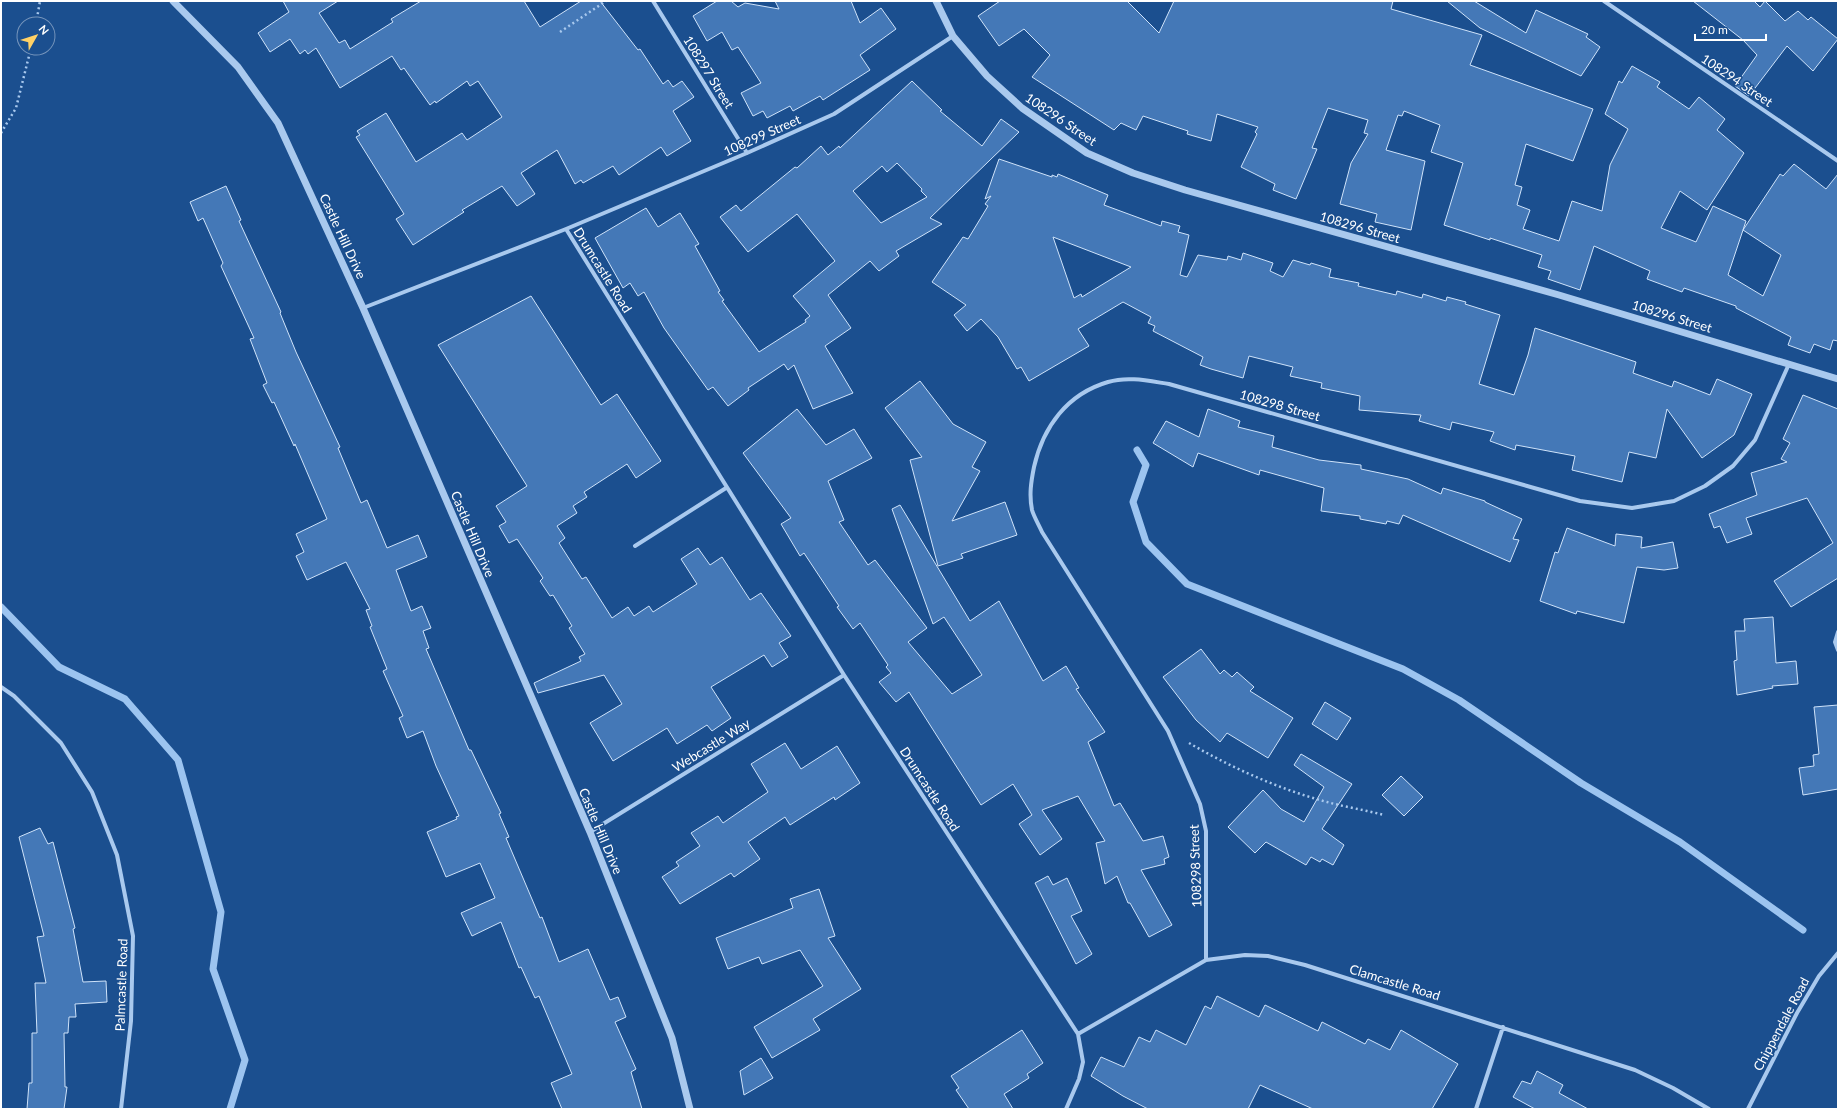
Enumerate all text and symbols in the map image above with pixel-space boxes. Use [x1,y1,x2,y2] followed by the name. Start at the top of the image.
[16,16,56,56] north arrow
[1695,16,1766,42] scale bar
[36,22,52,37] text: N
[1701,22,1728,37] text: 20 m
[680,33,738,112] street label: 108297 Street
[1698,50,1776,110] street label: 108294 Street
[1022,89,1100,149] street label: 108296 Street
[721,111,803,159] street label: 108299 Street
[316,191,370,281] street label: Castle Hill Drive
[1318,208,1402,246] street label: 108296 Street
[570,224,636,316] street label: Drumcastle Road
[1630,296,1714,336] street label: 108296 Street
[1238,386,1322,424] street label: 108298 Street
[448,488,498,580] street label: Castle Hill Drive
[669,715,753,775] street label: Webcastle Way
[897,744,963,834] street label: Drumcastle Road
[576,785,626,877] street label: Castle Hill Drive
[1186,824,1204,908] street label: 108298 Street
[111,938,131,1032] street label: Palmcastle Road
[1348,961,1442,1003] street label: Clamcastle Road
[1750,975,1812,1073] street label: Chippendale Road

